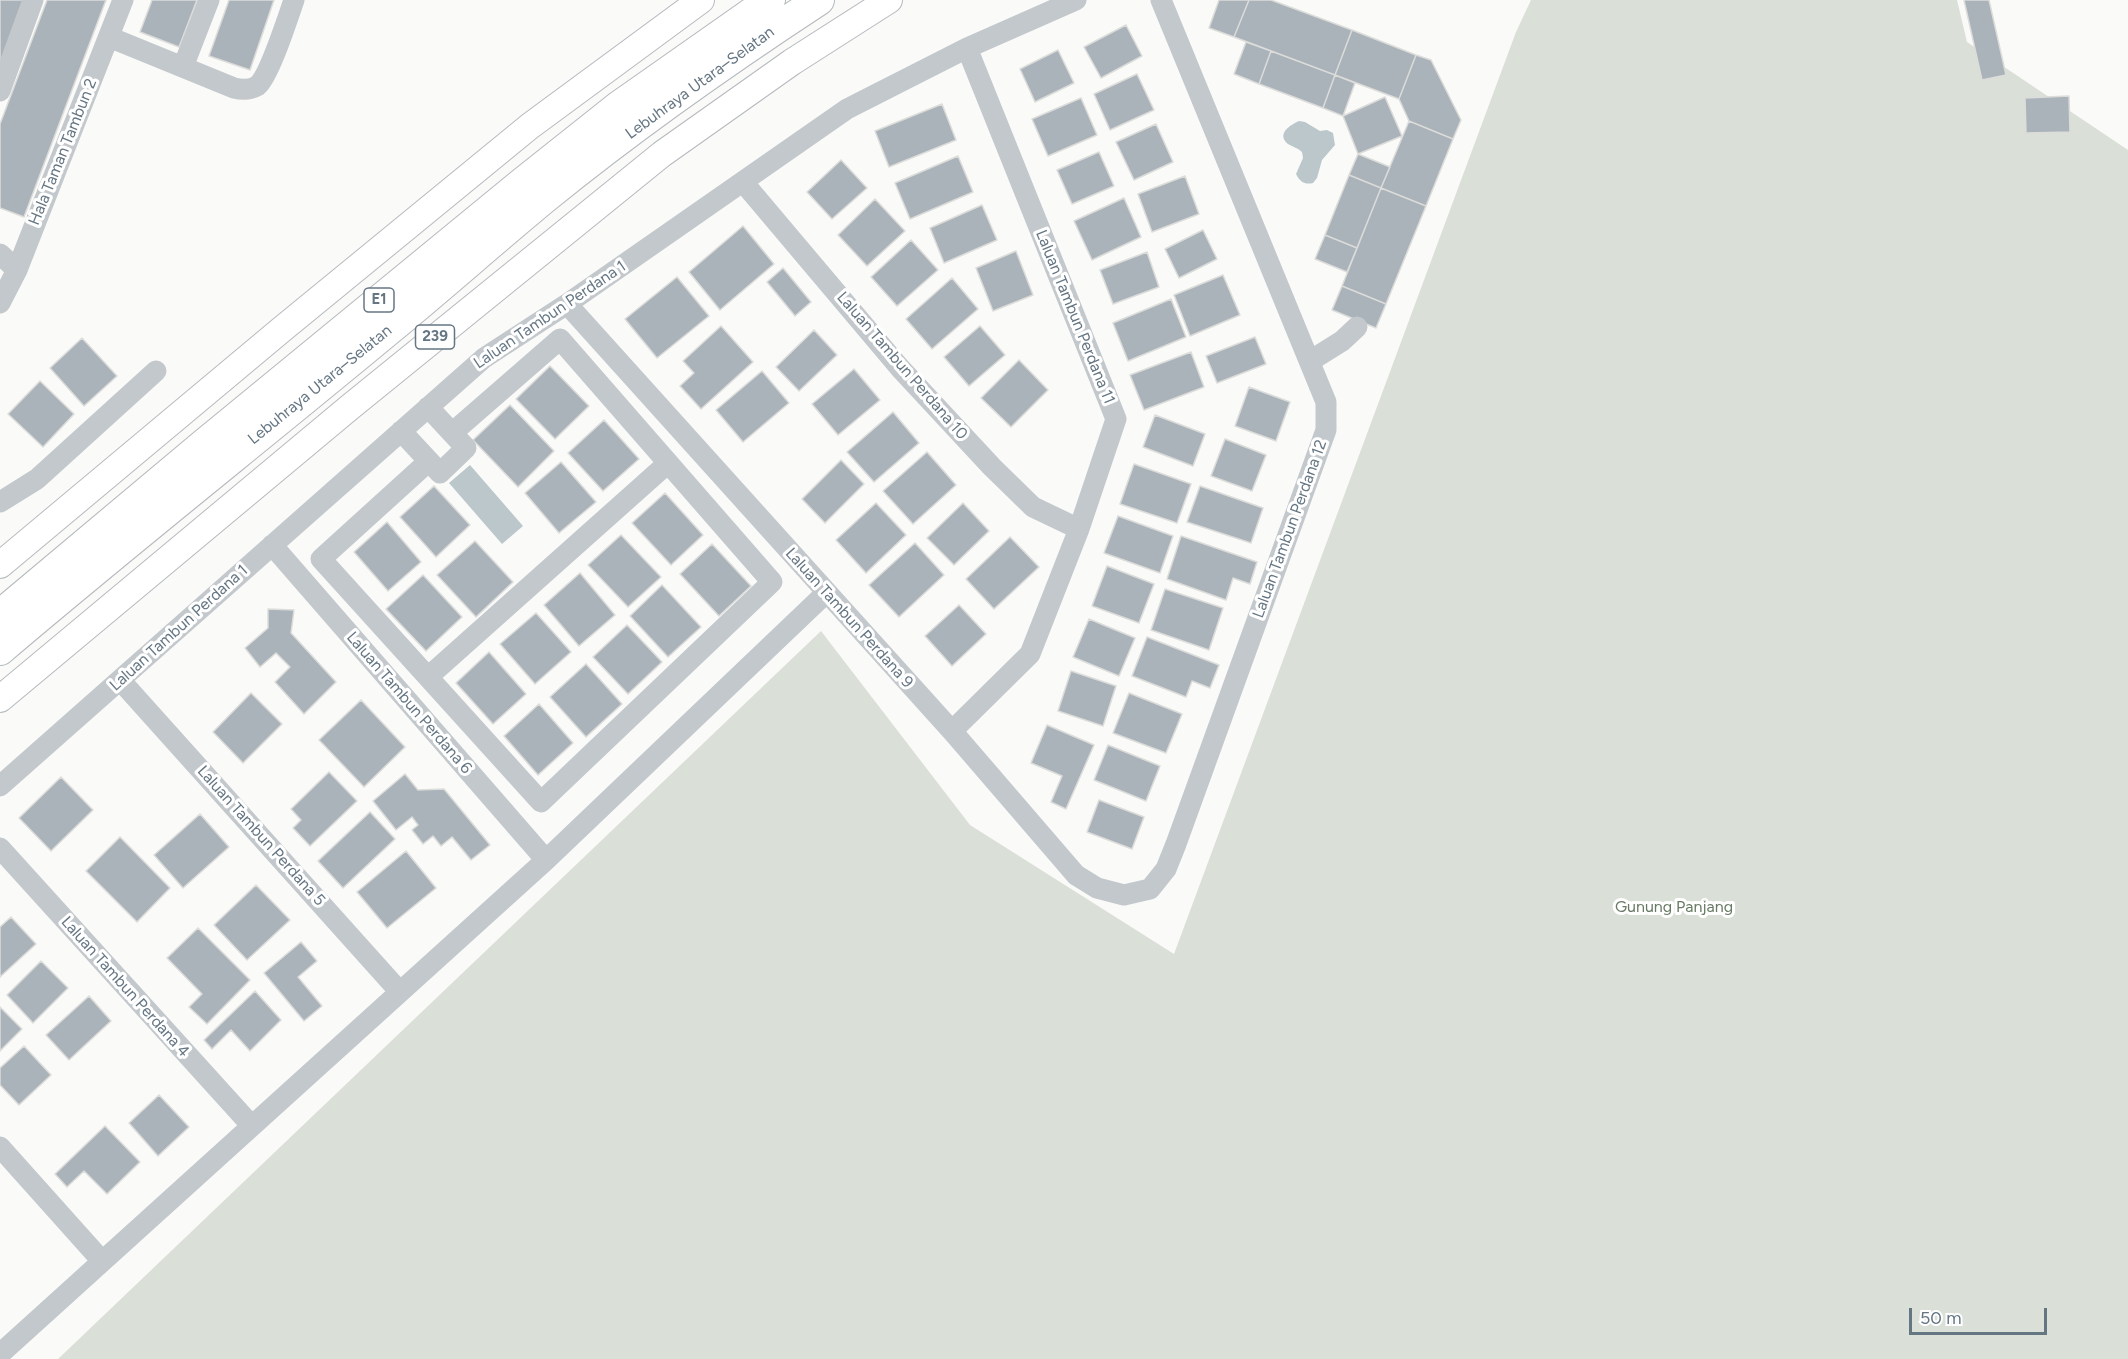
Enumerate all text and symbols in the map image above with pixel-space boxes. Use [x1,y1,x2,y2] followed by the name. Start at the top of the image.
[622,23,778,143] street label: Lebuhraya Utara–Selatan
[25,76,101,228] street label: Hala Taman Tambun 2
[1031,227,1119,407] street label: Laluan Tambun Perdana 11
[470,257,630,373] street label: Laluan Tambun Perdana 1
[364,288,394,312] road number: E1
[833,288,971,444] street label: Laluan Tambun Perdana 10
[244,321,396,449] street label: Lebuhraya Utara–Selatan
[416,325,454,349] road number: 239
[1249,437,1331,621] street label: Laluan Tambun Perdana 12
[781,544,917,692] street label: Laluan Tambun Perdana 9
[106,561,252,695] street label: Laluan Tambun Perdana 1
[342,628,476,778] street label: Laluan Tambun Perdana 6
[193,762,329,910] street label: Laluan Tambun Perdana 5
[1615,897,1733,917] park label: Gunung Panjang
[57,913,193,1061] street label: Laluan Tambun Perdana 4
[1912,1296,2050,1334] scale bar
[1920,1307,1962,1329] text: 50 m

